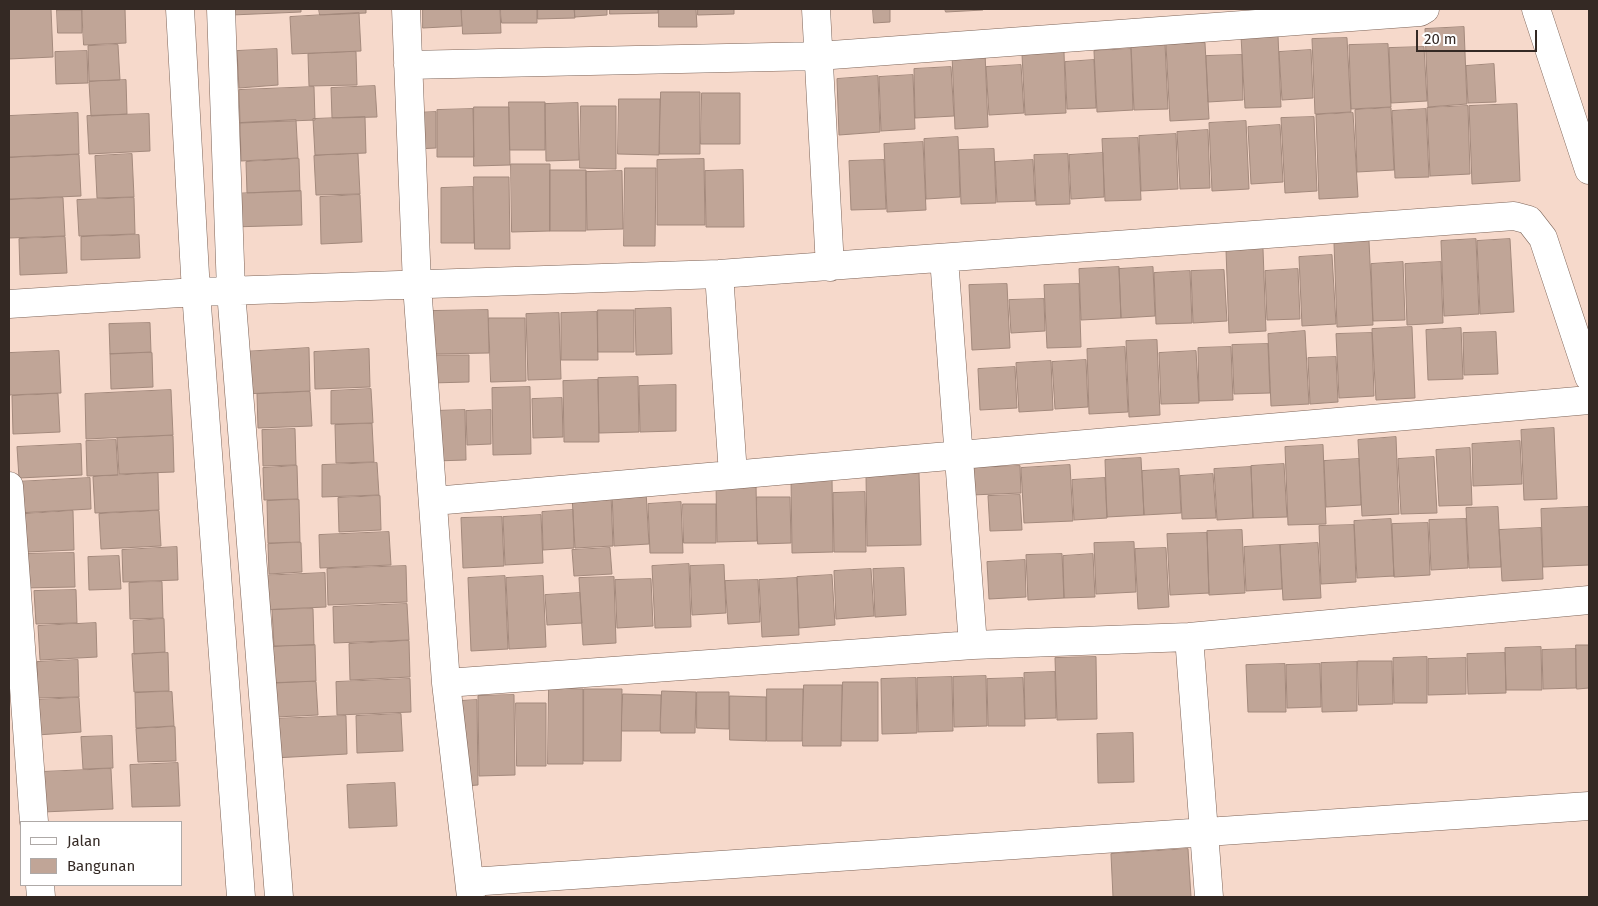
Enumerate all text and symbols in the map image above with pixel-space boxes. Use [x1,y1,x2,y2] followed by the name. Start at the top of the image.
[1418,20,1539,52] scale bar
[1424,30,1457,48] text: 20 m
[20,821,182,886] legend
[67,832,101,850] text: Jalan
[67,857,135,875] text: Bangunan

